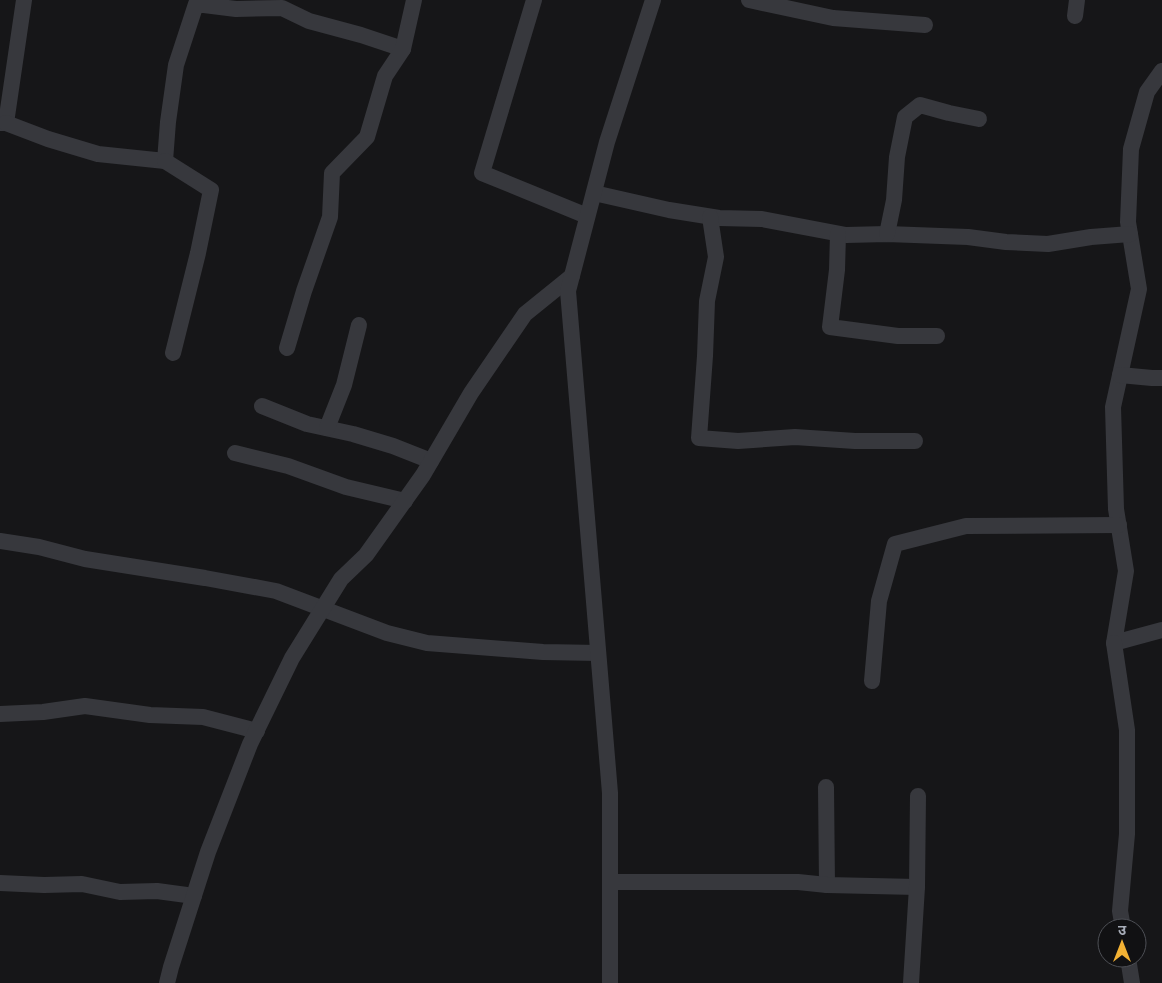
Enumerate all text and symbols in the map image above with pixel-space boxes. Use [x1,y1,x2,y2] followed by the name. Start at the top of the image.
[1097,918,1147,968] north arrow
[1118,921,1127,938] text: उ

